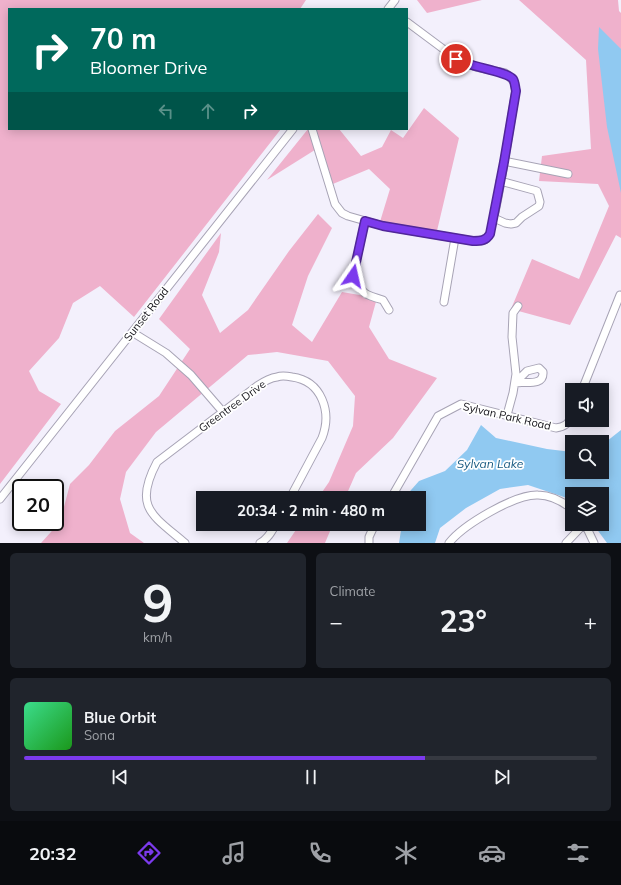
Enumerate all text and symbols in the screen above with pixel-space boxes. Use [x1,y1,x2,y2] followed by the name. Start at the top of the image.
[90,21,156,56] text: 70 m
[24,24,76,76] icon: right
[439,42,473,76] pin
[445,48,467,70] icon: arrive
[90,56,207,79] text: Bloomer Drive
[155,100,177,122] icon: left
[197,100,219,122] icon: ahead
[239,100,261,122] icon: right
[332,255,374,297] position arrow
[121,284,171,344] street label: Sunset Road
[196,377,268,435] street label: Greentree Drive
[565,383,609,531] map controls
[565,383,609,427] button: sound
[462,399,552,433] street label: Sylvan Park Road
[565,435,609,479] button: search
[457,456,524,471] water label: Sylvan Lake
[12,479,64,531] speed limit sign: 20
[565,487,609,531] button: layers
[237,501,385,520] text: 20:34 · 2 min · 480 m
[142,570,173,635] text: 9
[330,583,375,599] text: Climate
[440,602,487,640] text: 23°
[330,608,343,636] text: −
[584,608,597,636] text: +
[143,629,172,645] text: km/h
[84,708,156,727] text: Blue Orbit
[84,727,115,743] text: Sona
[109,766,131,788] icon: previous
[300,766,322,788] icon: pause
[491,766,513,788] icon: next
[135,839,163,867] icon: directions
[220,839,248,867] icon: music
[306,839,334,867] icon: phone
[392,839,420,867] icon: climate
[478,839,506,867] icon: car
[564,839,592,867] icon: filters
[29,842,77,865] text: 20:32

